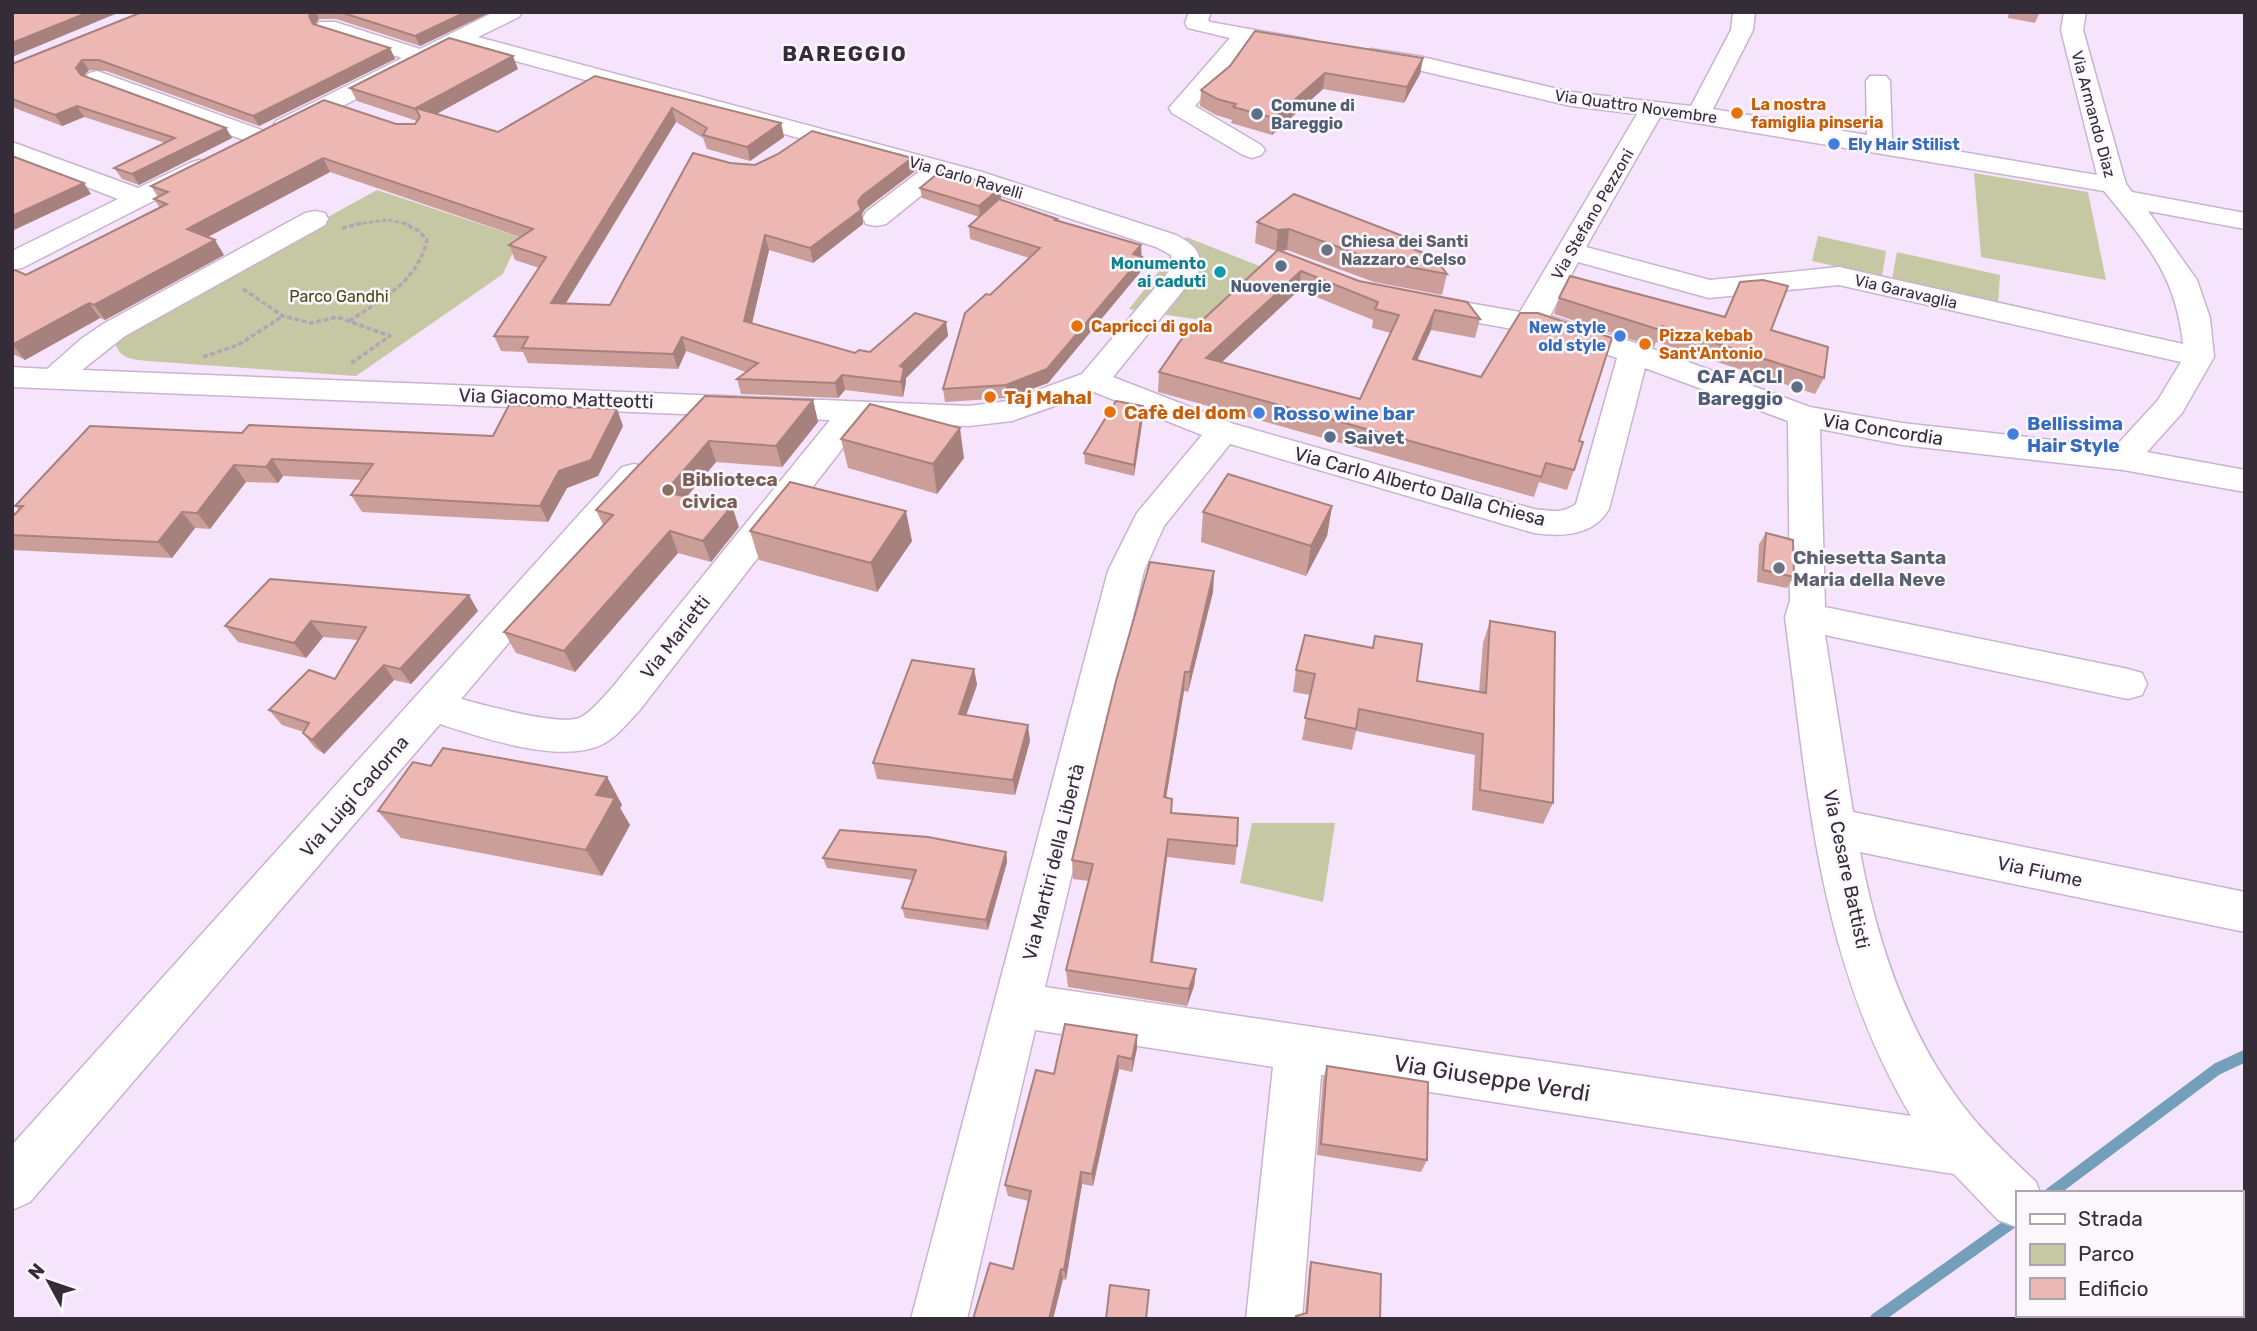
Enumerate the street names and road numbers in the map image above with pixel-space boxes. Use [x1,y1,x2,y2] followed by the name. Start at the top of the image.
[2067,49,2120,180] street label: Via Armando Diaz
[1553,86,1718,127] street label: Via Quattro Novembre
[1547,145,1638,283] street label: Via Stefano Pezzoni
[907,152,1025,203] street label: Via Carlo Ravelli
[1853,270,1959,313] street label: Via Garavaglia
[458,384,654,413] street label: Via Giacomo Matteotti
[1821,409,1945,450] street label: Via Concordia
[1292,442,1548,531] street label: Via Carlo Alberto Dalla Chiesa
[636,591,715,684] street label: Via Marietti
[295,731,413,862] street label: Via Luigi Cadorna
[1018,761,1089,963] street label: Via Martiri della Libertà
[1818,787,1875,951] street label: Via Cesare Battisti
[1995,851,2085,892] street label: Via Fiume
[1392,1049,1592,1107] street label: Via Giuseppe Verdi

